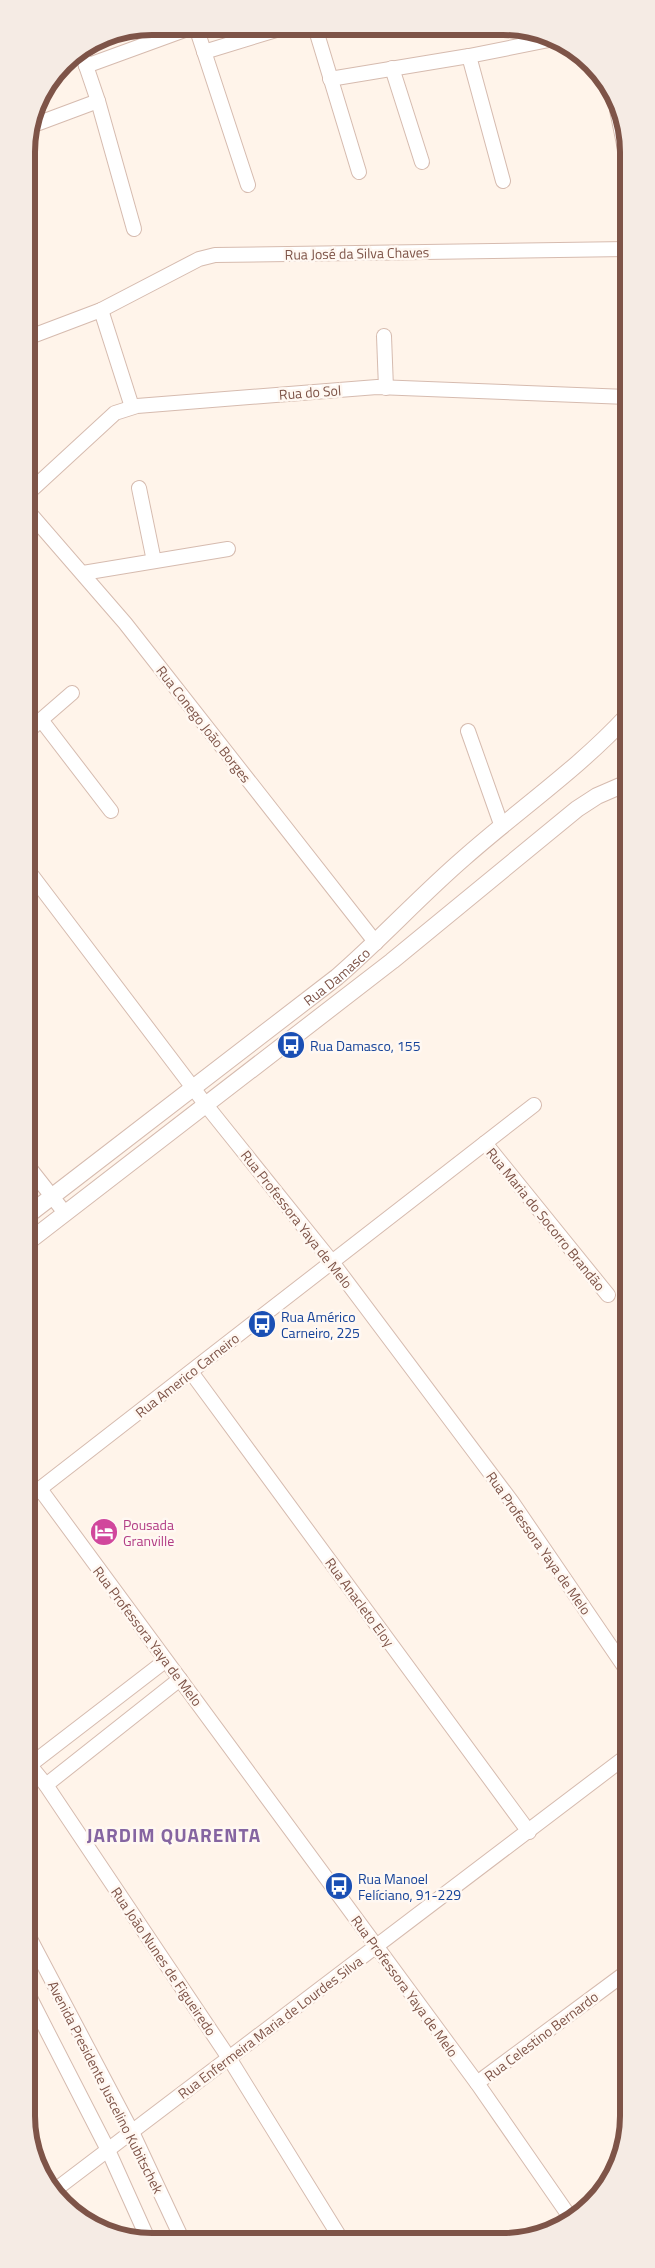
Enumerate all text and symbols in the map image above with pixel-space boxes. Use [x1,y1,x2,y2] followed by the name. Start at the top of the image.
[285,241,429,265] street label: Rua José da Silva Chaves
[278,379,342,405] street label: Rua do Sol
[152,661,256,787] street label: Rua Conego João Borges
[299,942,374,1010] street label: Rua Damasco
[276,1030,306,1060] bus stop icon: Rua Damasco, 155
[310,1035,421,1056] place label: Rua Damasco, 155
[482,1143,610,1295] street label: Rua Maria do Socorro Brandão
[236,1145,358,1293] street label: Rua Professora Yaya de Melo
[281,1306,360,1343] place label: Rua Américo Carneiro, 225
[247,1309,277,1339] bus stop icon: Rua Américo Carneiro, 225
[131,1328,243,1422] street label: Rua Americo Carneiro
[481,1467,597,1619] street label: Rua Professora Yaya de Melo
[123,1514,174,1551] place label: Pousada Granville
[89,1517,119,1547] hotel icon: Pousada Granville
[320,1553,400,1651] street label: Rua Anacleto Eloy
[88,1562,208,1710] street label: Rua Professora Yaya de Melo
[87,1820,261,1849] district label: JARDIM QUARENTA
[358,1868,461,1905] place label: Rua Manoel Felíciano, 91-229
[324,1871,354,1901] bus stop icon: Rua Manoel Felíciano, 91-229
[106,1882,222,2040] street label: Rua João Nunes de Figueiredo
[346,1911,464,2061] street label: Rua Professora Yaya de Melo
[173,1950,367,2104] street label: Rua Enfermeira Maria de Lourdes Silva
[43,1977,169,2197] street label: Avenida Presidente Juscelino Kubitschek
[480,1986,602,2086] street label: Rua Celestino Bernardo

